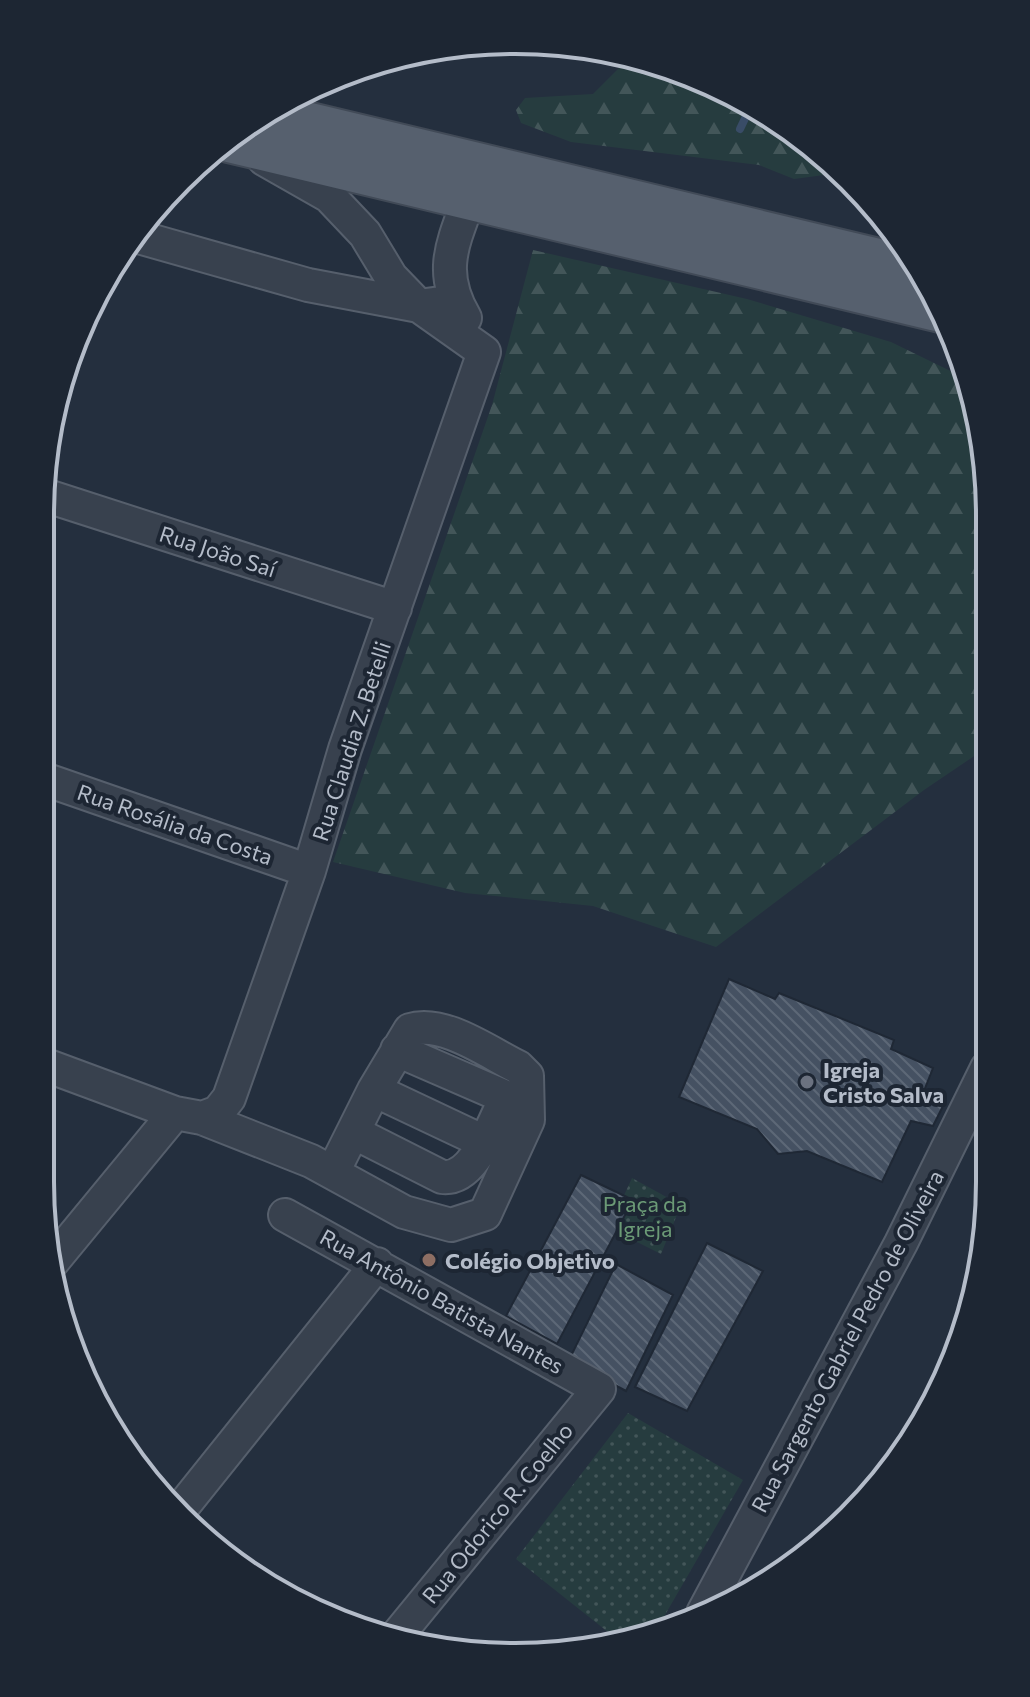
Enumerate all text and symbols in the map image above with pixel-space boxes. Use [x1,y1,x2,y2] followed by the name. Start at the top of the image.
[156,519,281,583] street label: Rua João Saí
[306,638,396,844] street label: Rua Claudia Z. Betelli
[74,778,276,870] street label: Rua Rosália da Costa
[823,1056,944,1108] place label: Igreja Cristo Salva
[798,1073,816,1091] marker: Igreja Cristo Salva
[745,1165,949,1517] street label: Rua Sargento Gabriel Pedro de Oliveira
[603,1190,687,1242] park label: Praça da Igreja
[316,1223,568,1379] street label: Rua Antônio Batista Nantes
[445,1247,615,1274] place label: Colégio Objetivo
[420,1251,438,1269] marker: Colégio Objetivo
[416,1417,578,1609] street label: Rua Odorico R. Coelho

